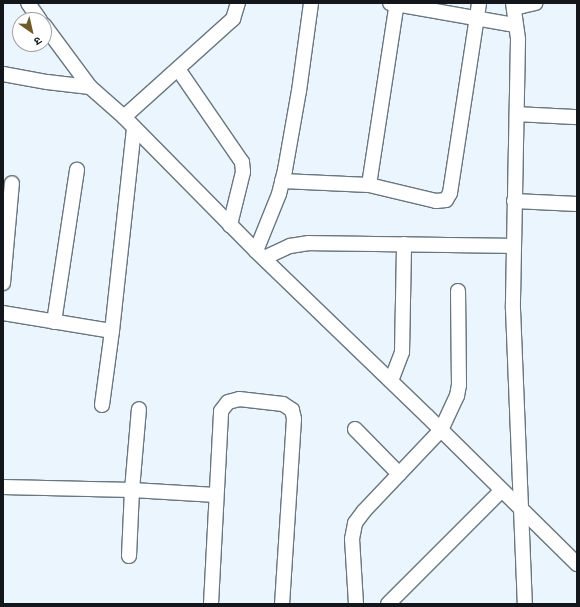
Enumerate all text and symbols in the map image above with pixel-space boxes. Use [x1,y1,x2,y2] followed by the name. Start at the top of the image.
[12,12,52,52] north arrow
[32,34,44,48] text: उ

